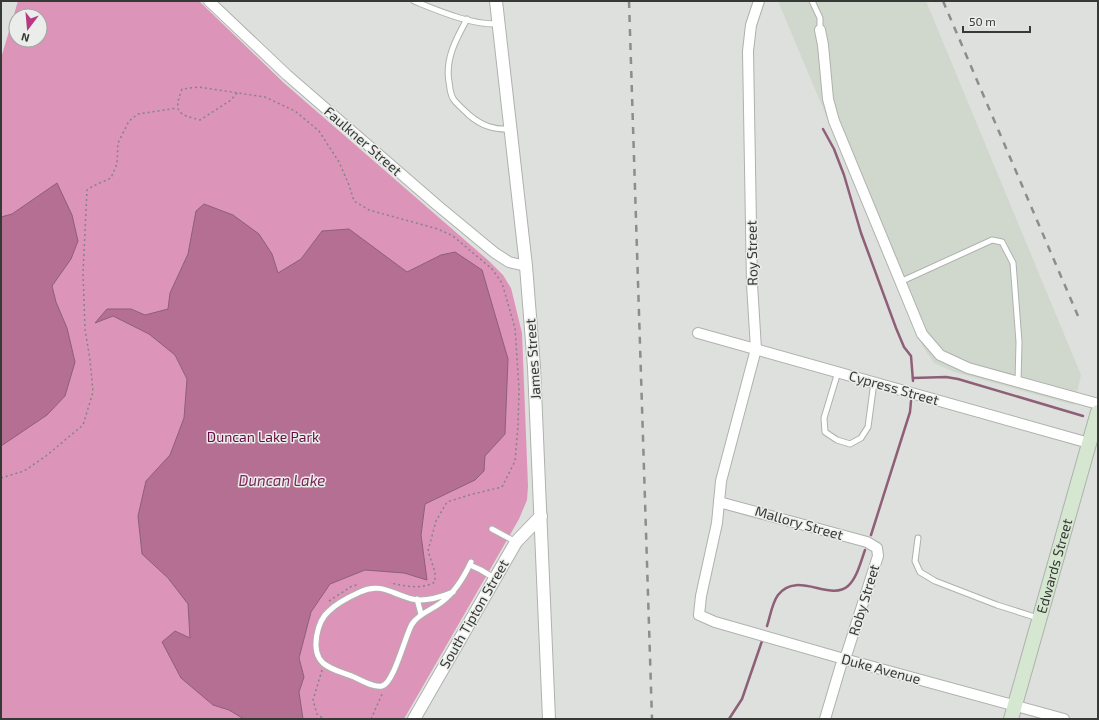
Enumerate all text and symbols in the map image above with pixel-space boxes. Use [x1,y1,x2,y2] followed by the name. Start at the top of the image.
[8,8,48,48] north arrow
[963,8,1030,34] scale bar
[969,14,996,28] text: 50 m
[19,31,31,45] text: N
[321,102,406,179] street label: Faulkner Street
[742,220,761,286] street label: Roy Street
[521,318,544,400] street label: James Street
[847,367,941,408] street label: Cypress Street
[207,428,319,445] park label: Duncan Lake Park
[239,471,325,489] water label: Duncan Lake
[753,502,845,543] street label: Mallory Street
[1032,517,1075,615] street label: Edwards Street
[435,556,512,671] street label: South Tipton Street
[845,562,882,638] street label: Roby Street
[840,650,923,687] street label: Duke Avenue

